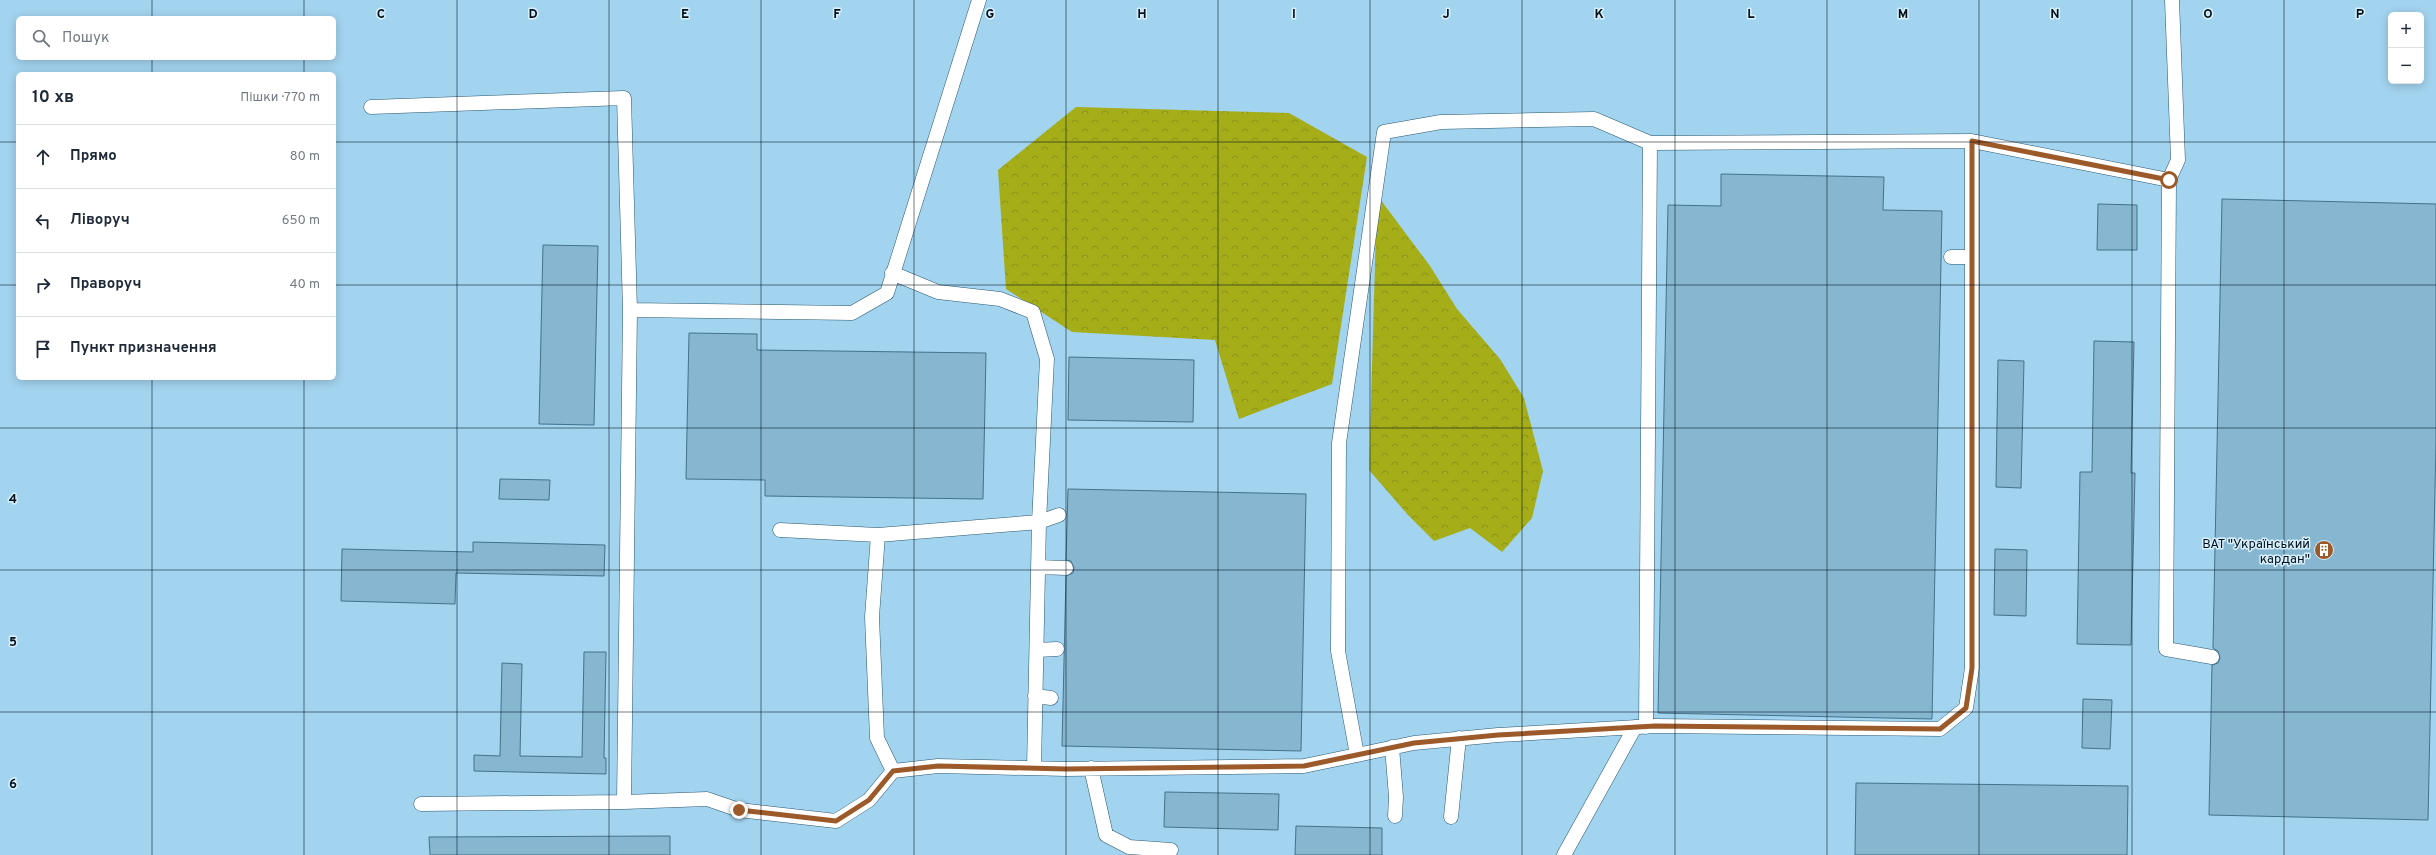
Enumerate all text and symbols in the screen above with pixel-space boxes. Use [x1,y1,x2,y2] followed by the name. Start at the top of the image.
[377,7,385,23] text: C
[528,7,538,23] text: D
[681,7,689,23] text: E
[833,7,841,23] text: F
[986,7,995,23] text: G
[1137,7,1147,23] text: H
[1292,7,1296,23] text: I
[1442,7,1450,23] text: J
[1594,7,1604,23] text: K
[1747,7,1755,23] text: L
[1898,7,1908,23] text: M
[2050,7,2060,23] text: N
[2203,7,2213,23] text: O
[2356,7,2365,23] text: P
[2388,12,2424,84] map controls
[2388,12,2424,48] button: +
[16,16,336,60] search box
[30,27,52,49] icon: search
[62,29,110,48] text: Пошук
[2388,48,2424,84] button: −
[32,87,74,109] text: 10 хв
[240,90,320,106] text: Пішки · 770 m
[32,146,54,168] icon: ahead
[70,147,117,166] text: Прямо
[290,149,320,165] text: 80 m
[2160,171,2178,189] route start
[32,210,54,232] icon: left
[70,211,130,230] text: Ліворуч
[282,213,320,229] text: 650 m
[32,274,54,296] icon: right
[70,275,141,294] text: Праворуч
[290,277,320,293] text: 40 m
[32,338,54,360] icon: arrive
[70,339,217,358] text: Пункт призначення
[9,492,17,508] text: 4
[2202,537,2310,568] place label: ВАТ "Український кардан"
[2313,539,2335,561] building icon: ВАТ "Український кардан"
[9,635,17,651] text: 5
[9,777,17,793] text: 6
[730,801,748,819] route end

